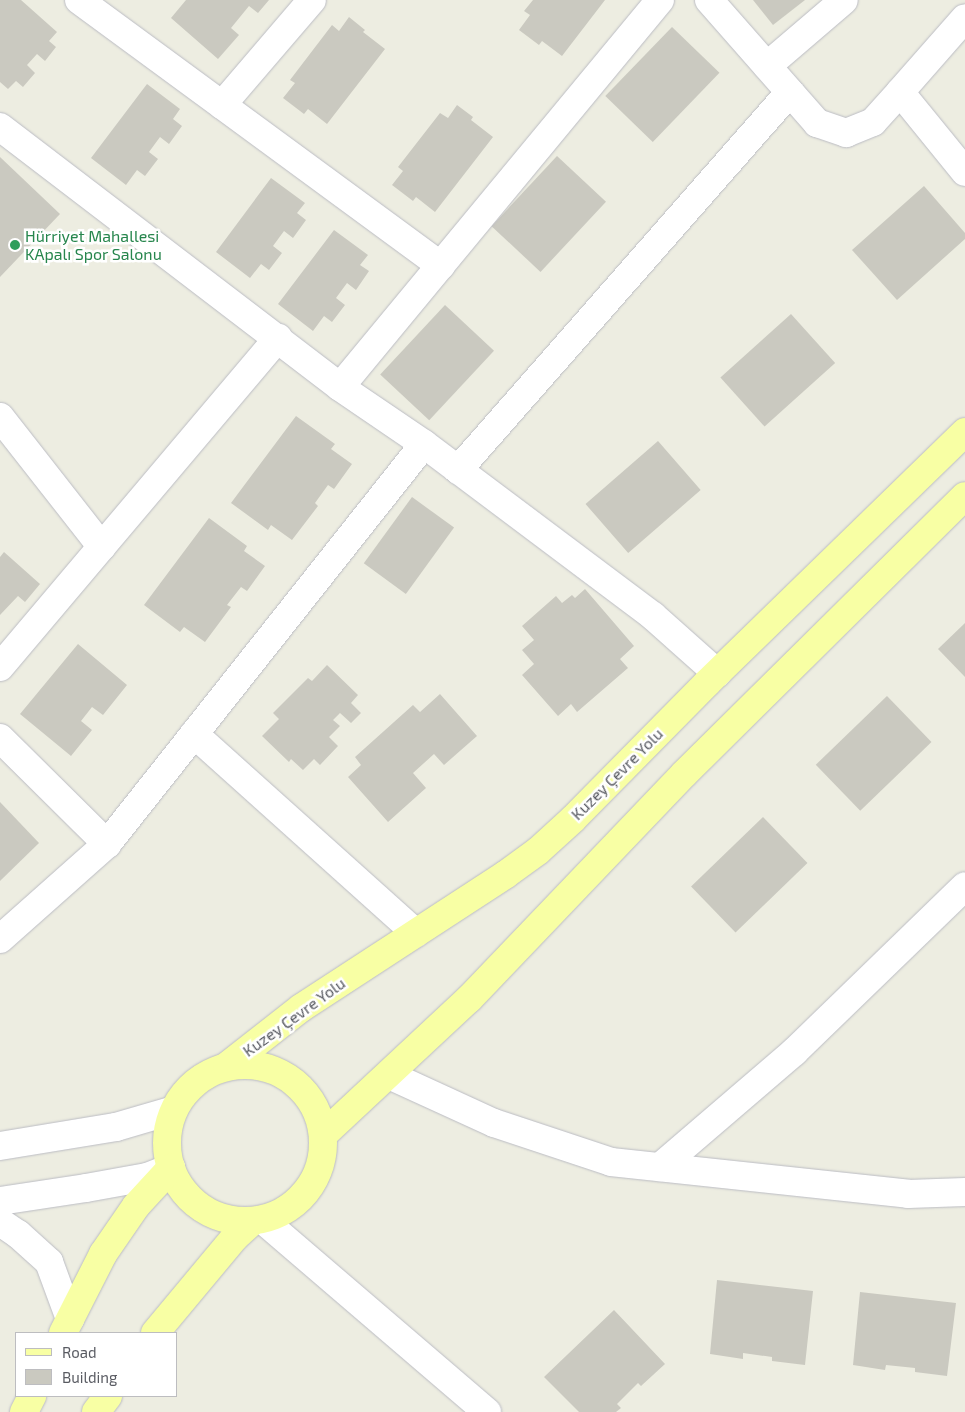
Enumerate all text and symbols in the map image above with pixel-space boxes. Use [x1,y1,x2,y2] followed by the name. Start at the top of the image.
[25,226,162,264] place label: Hürriyet Mahallesi KApalı Spor Salonu
[9,239,21,251] marker: Hürriyet Mahallesi KApalı Spor Salonu
[567,724,667,824] street label: Kuzey Çevre Yolu
[239,973,349,1061] street label: Kuzey Çevre Yolu
[15,1332,178,1397] legend
[62,1343,97,1361] text: Road
[62,1368,117,1386] text: Building

